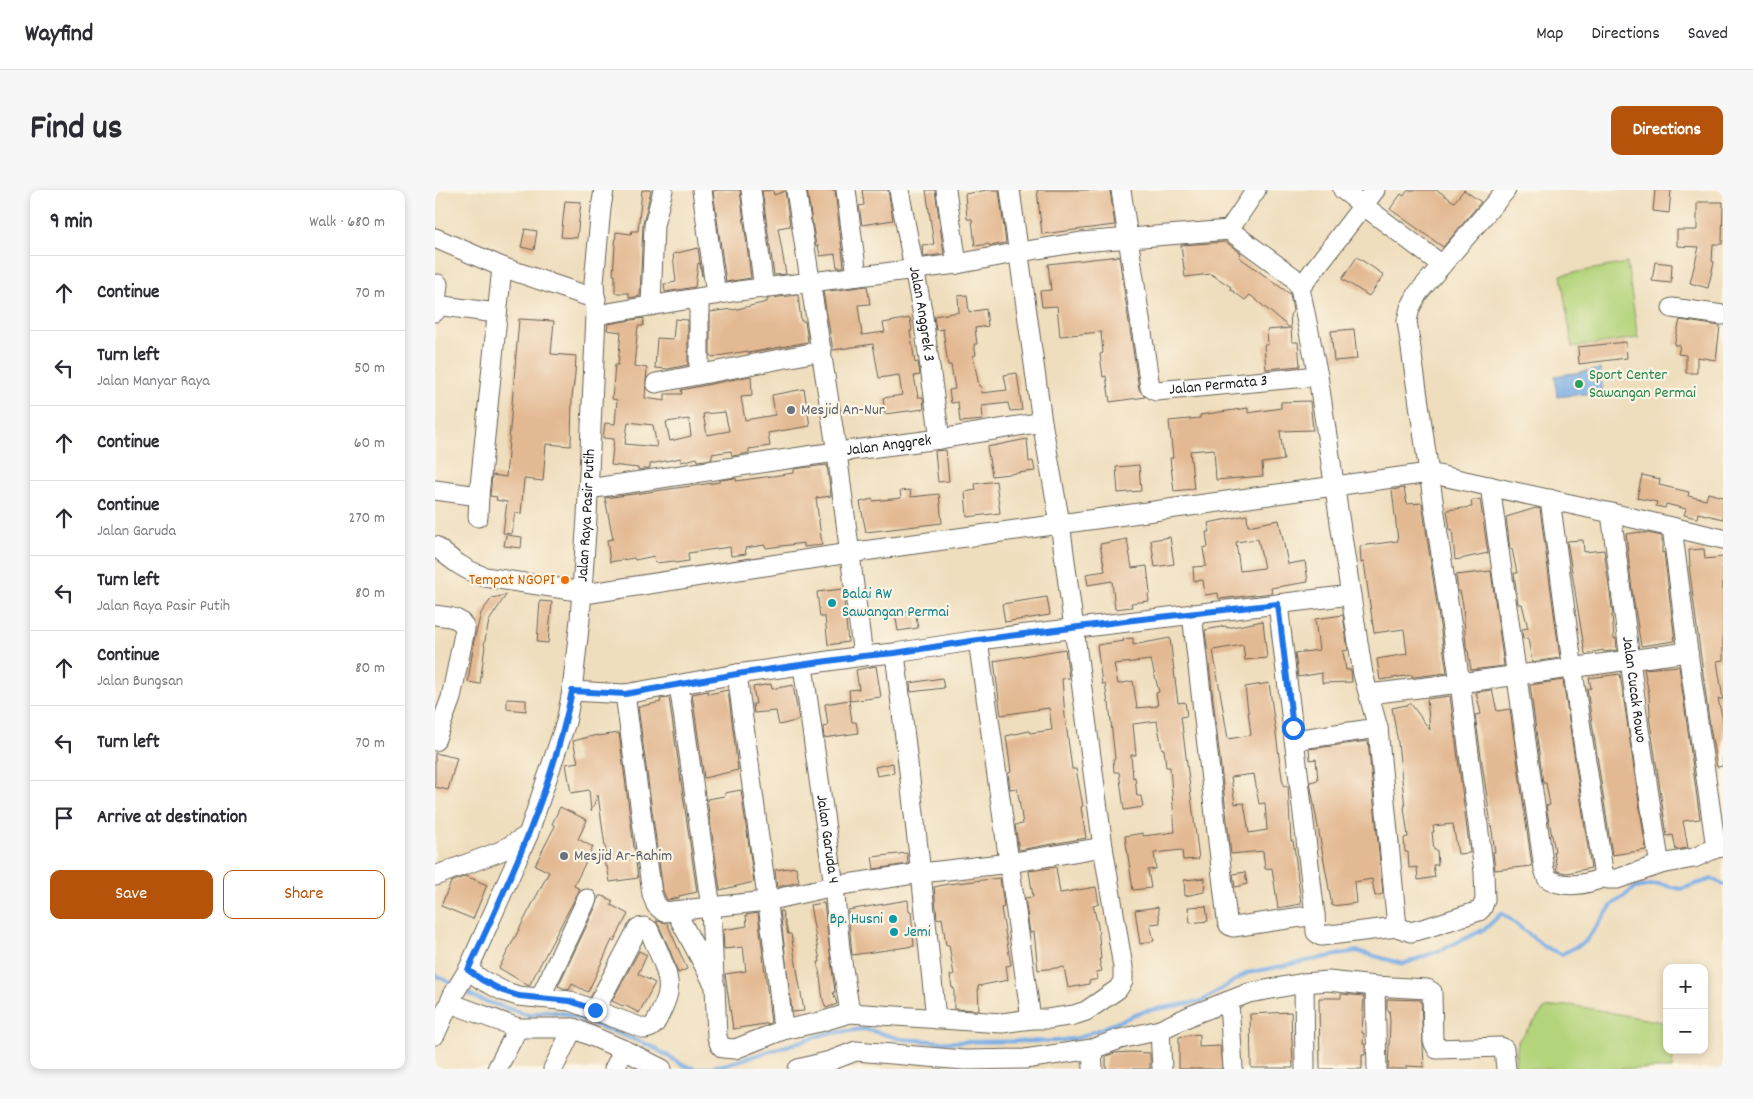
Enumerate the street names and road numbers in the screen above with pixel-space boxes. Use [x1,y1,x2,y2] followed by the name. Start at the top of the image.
[902,264,941,363] street label: Jalan Anggrek 3
[1168,369,1269,401] street label: Jalan Permata 3
[845,429,933,462] street label: Jalan Anggrek
[571,448,602,582] street label: Jalan Raya Pasir Putih
[1616,635,1652,744] street label: Jalan Cucak Rowo
[810,793,845,885] street label: Jalan Garuda 4

